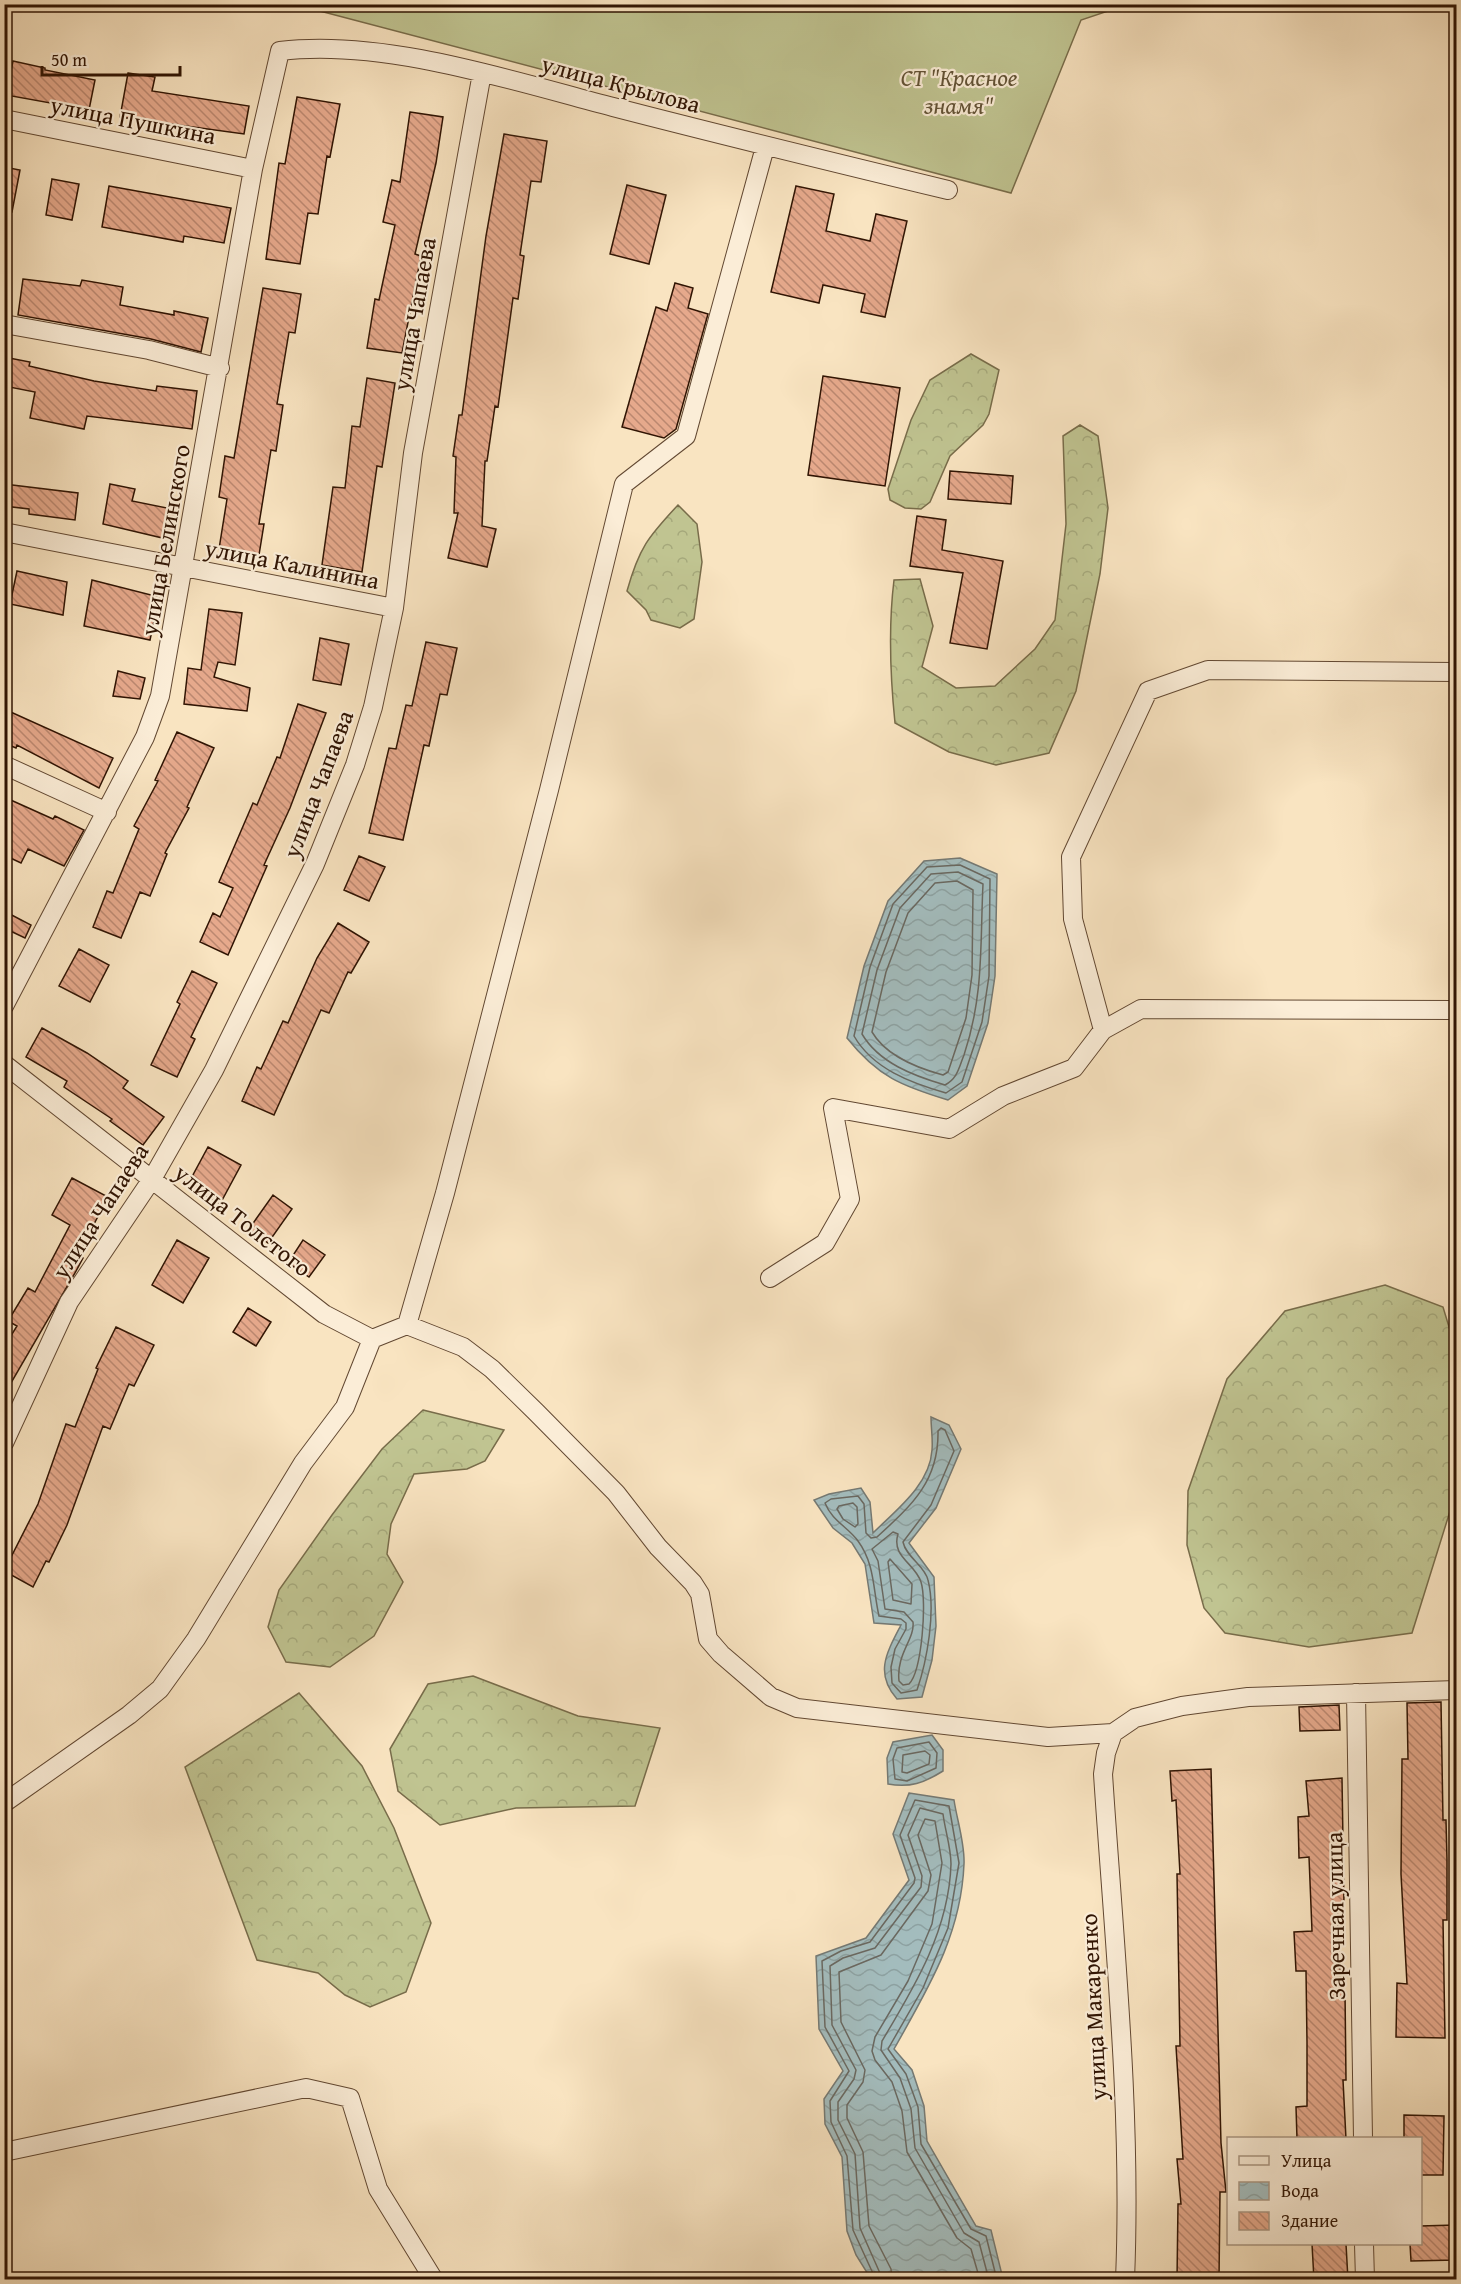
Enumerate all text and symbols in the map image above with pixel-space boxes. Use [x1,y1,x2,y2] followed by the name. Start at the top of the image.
[42,39,180,77] scale bar
[51,46,87,73] text: 50 m
[537,46,705,122] street label: улица Крылова
[901,60,1018,123] park label: СТ "Красное знамя"
[46,87,219,153] street label: улица Пушкина
[383,234,445,395] street label: улица Чапаева
[131,441,199,640] street label: улица Белинского
[201,530,383,598] street label: улица Калинина
[273,705,362,864] street label: улица Чапаева
[42,1136,157,1287] street label: улица Чапаева
[166,1155,319,1285] street label: улица Толстого
[1316,1831,1354,2001] street label: Заречная улица
[1071,1913,1115,2102] street label: улица Макаренко
[1227,2137,1422,2245] legend
[1281,2147,1332,2174] text: Улица
[1281,2177,1319,2204] text: Вода
[1281,2207,1338,2234] text: Здание

